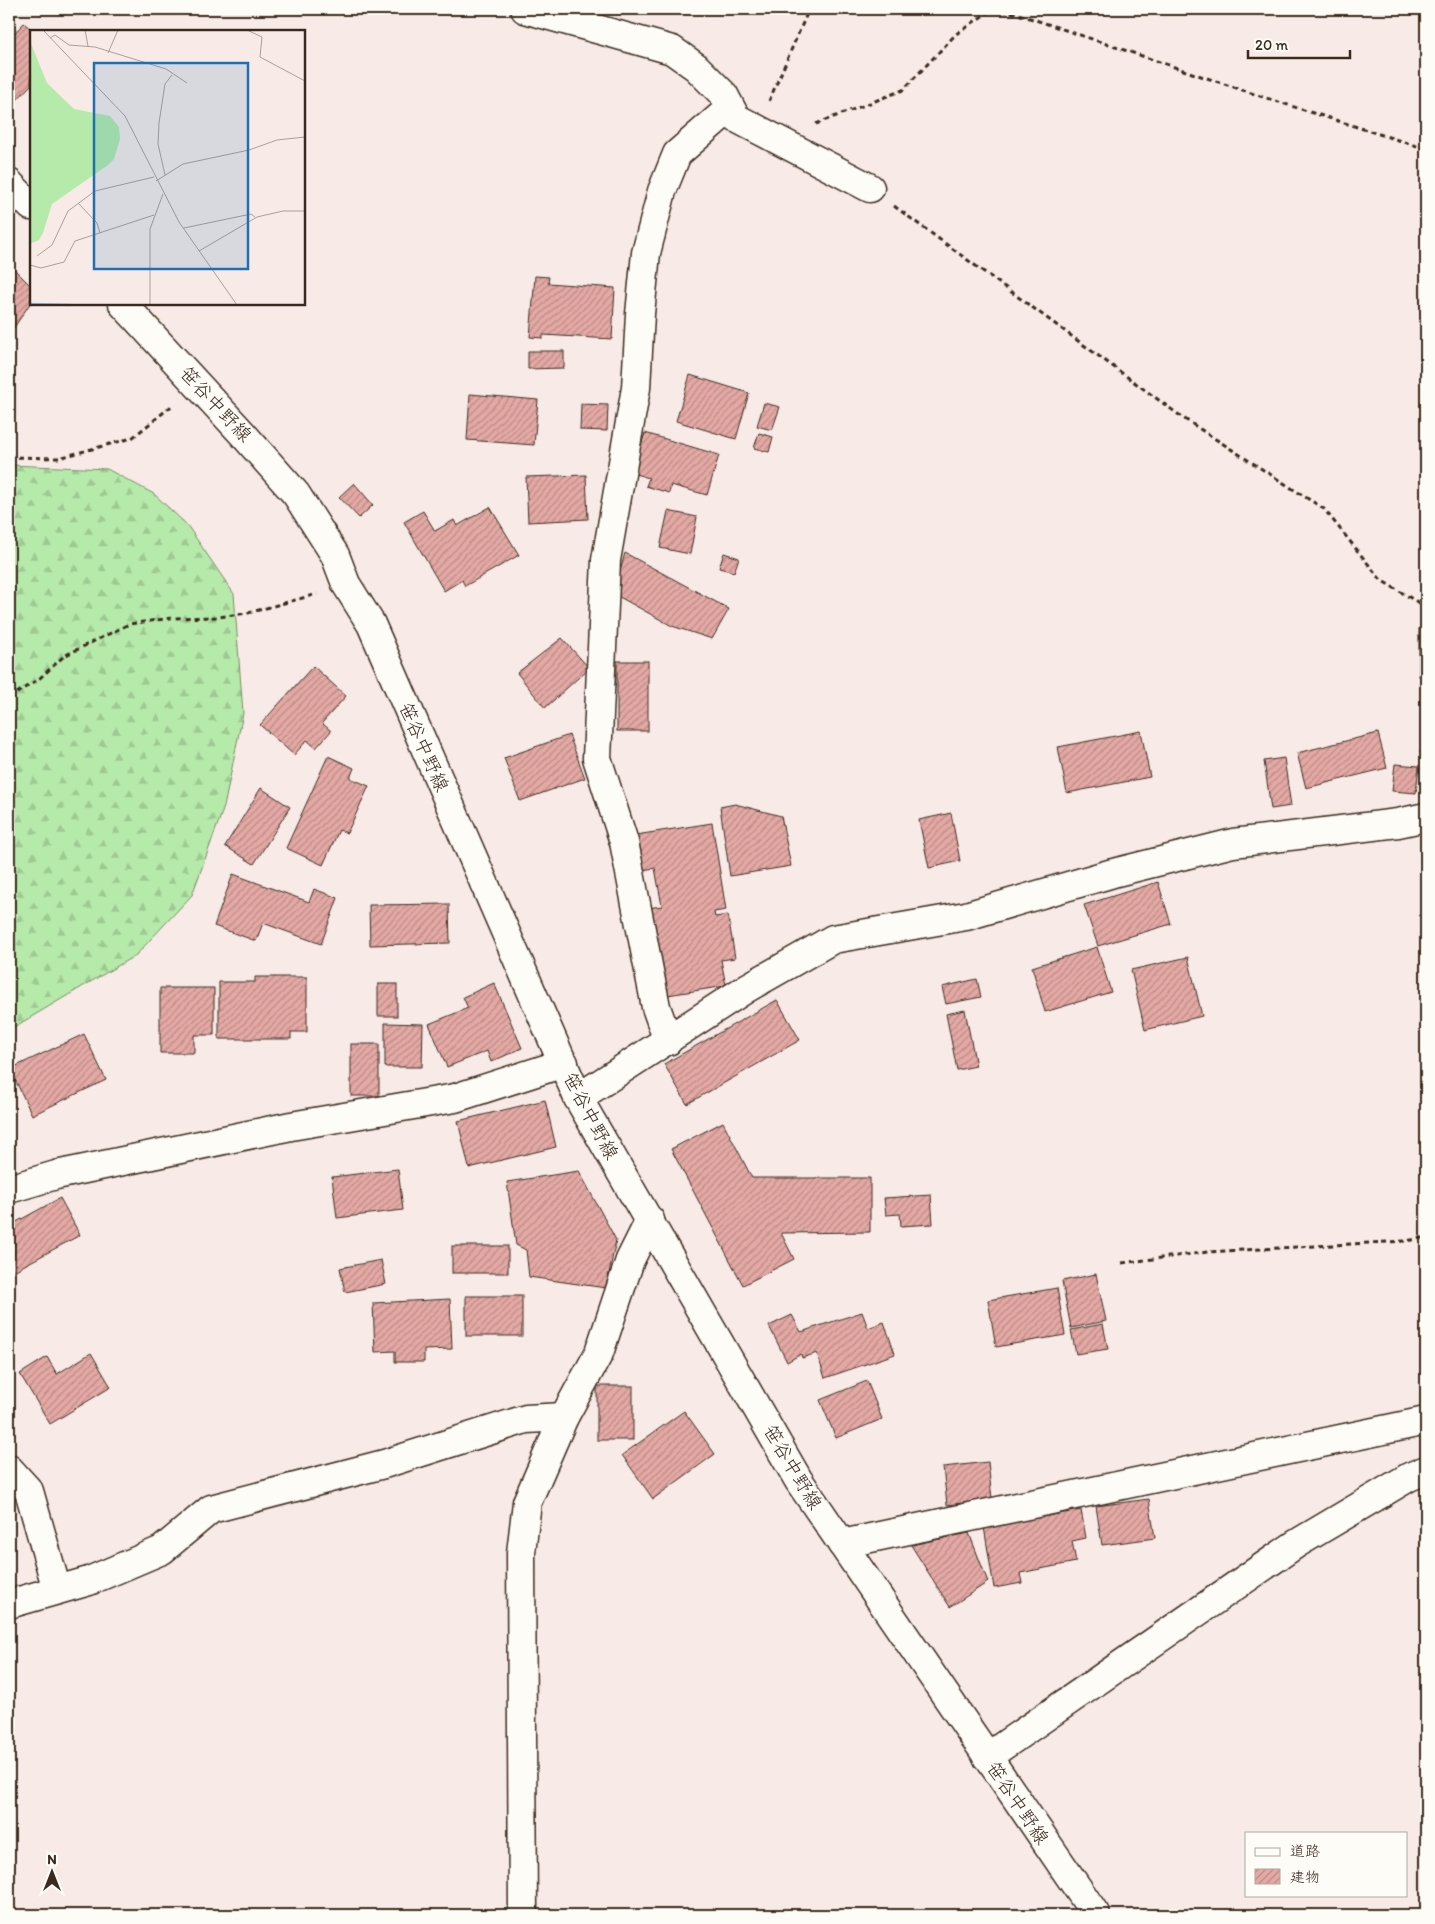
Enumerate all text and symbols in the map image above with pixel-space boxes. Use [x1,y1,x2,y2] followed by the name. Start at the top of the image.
[1248,28,1350,60] scale bar
[30,30,305,305] inset map
[1255,36,1289,54] text: 20 m
[175,361,257,447] street label: 笹谷中野線
[394,699,454,795] street label: 笹谷中野線
[559,1069,623,1163] street label: 笹谷中野線
[759,1420,827,1514] street label: 笹谷中野線
[982,1757,1054,1849] street label: 笹谷中野線
[1245,1832,1408,1896] legend
[1290,1842,1320,1860] text: 道路
[28,1846,78,1896] north arrow
[47,1851,57,1868] text: N
[1290,1868,1320,1886] text: 建物

